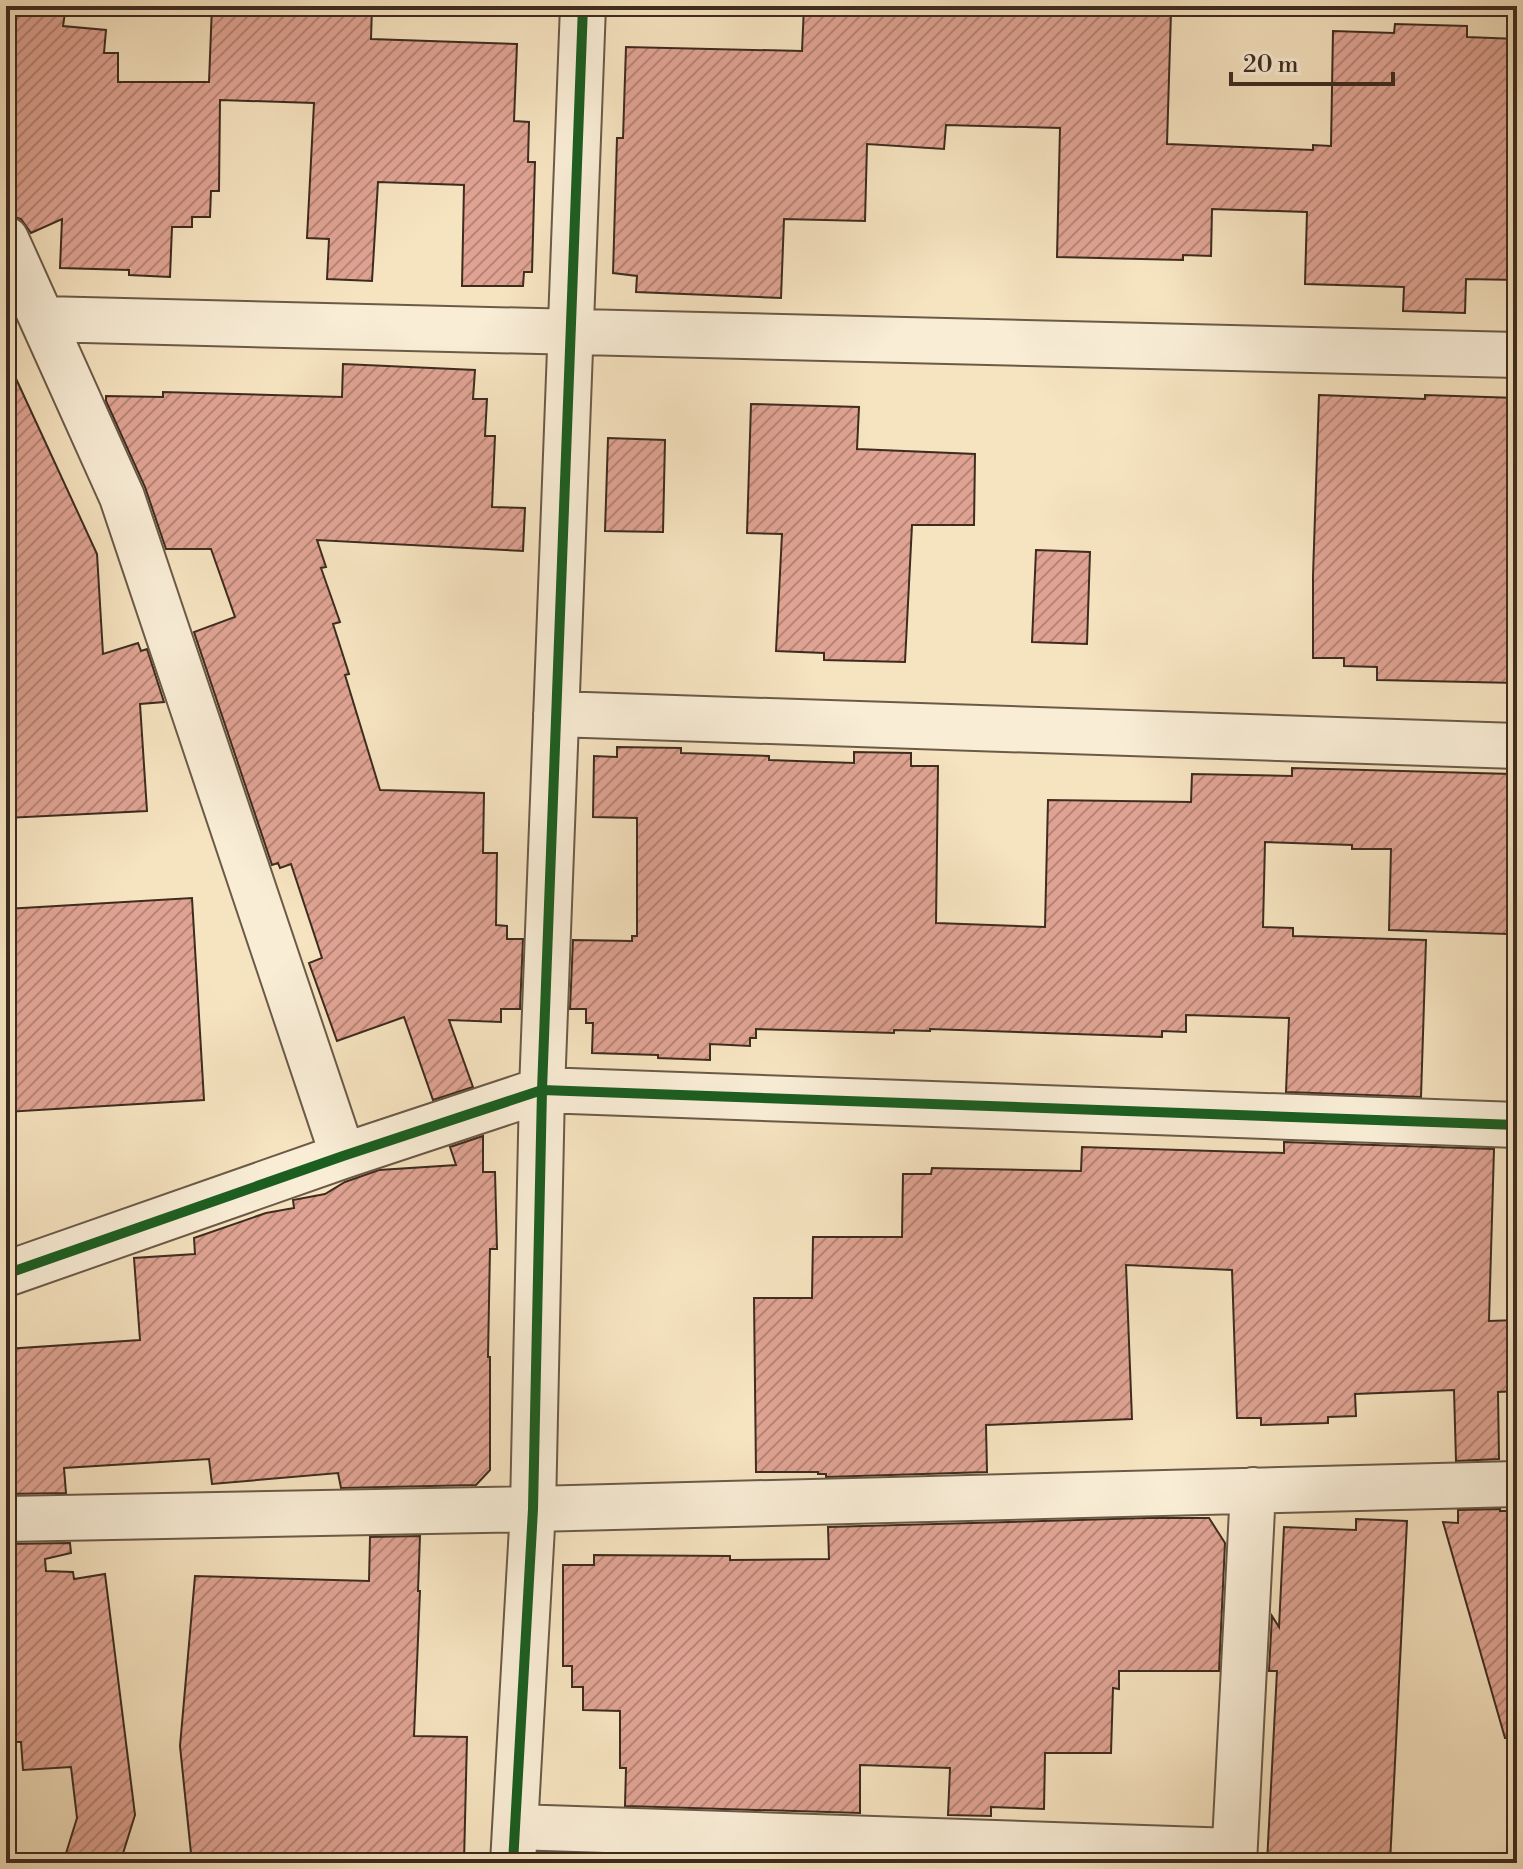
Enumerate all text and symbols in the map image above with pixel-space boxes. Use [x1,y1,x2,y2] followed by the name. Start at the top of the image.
[1231,36,1393,86] scale bar
[1243,50,1299,80] text: 20 m

